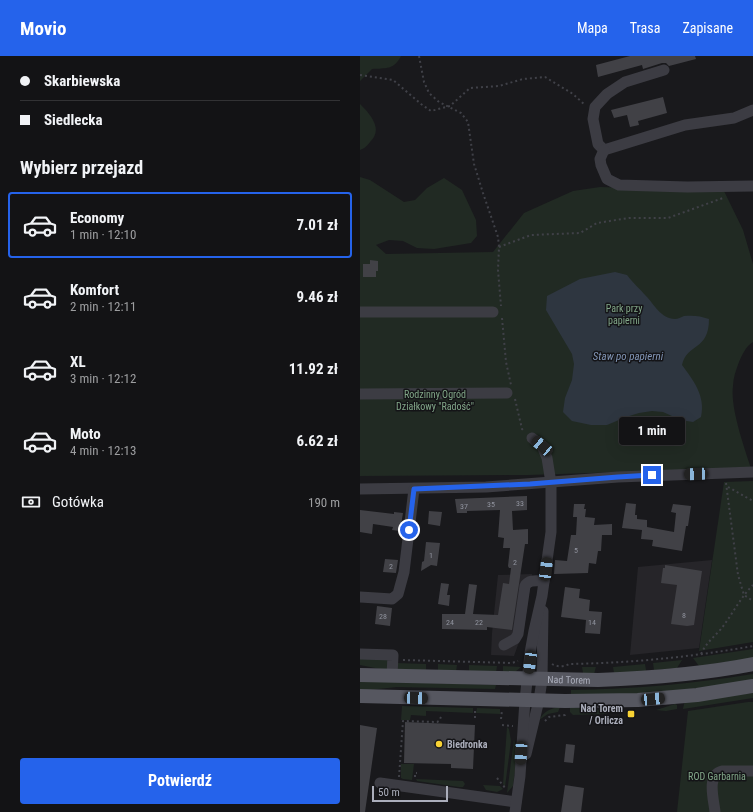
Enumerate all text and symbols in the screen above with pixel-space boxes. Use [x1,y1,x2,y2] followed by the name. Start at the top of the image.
[20,17,67,40] text: Movio
[577,20,608,36] text: Mapa
[630,20,660,36] text: Trasa
[682,20,733,36] text: Zapisane
[44,72,120,90] text: Skarbiewska
[44,111,103,129] text: Siedlecka
[20,157,143,178] text: Wybierz przejazd
[22,207,58,243] icon: car
[70,209,124,227] text: Economy
[296,216,338,234] text: 7.01 zł
[70,227,136,242] text: 1 min · 12:10
[22,279,58,315] icon: car
[70,281,119,299] text: Komfort
[296,288,338,306] text: 9.46 zł
[70,299,136,314] text: 2 min · 12:11
[606,303,642,326] park label: Park przy papierni
[593,350,664,363] water label: Staw po papierni
[22,351,58,387] icon: car
[70,353,86,371] text: XL
[289,360,338,378] text: 11.92 zł
[70,371,136,386] text: 3 min · 12:12
[396,389,474,412] park label: Rodzinny Ogród Działkowy "Radość"
[619,417,685,445] callout: 1 min
[22,423,58,459] icon: car
[638,423,666,438] text: 1 min
[70,425,101,443] text: Moto
[296,432,338,450] text: 6.62 zł
[529,434,555,458] car
[70,443,136,458] text: 4 min · 12:13
[643,466,661,484] route end
[684,468,708,480] car
[20,491,42,513] icon: cash
[52,493,104,511] text: Gotówka
[308,495,340,510] text: 190 m
[516,499,524,508] house number: 33
[487,500,495,509] house number: 35
[460,502,468,511] house number: 37
[400,521,418,539] route start
[574,546,578,555] house number: 5
[429,551,433,560] house number: 1
[539,556,553,582] car
[513,558,517,567] house number: 2
[389,562,393,571] house number: 2
[682,611,686,620] house number: 8
[379,612,387,621] house number: 28
[446,618,454,627] house number: 24
[475,618,483,627] house number: 22
[588,618,596,627] house number: 14
[522,649,538,675] car
[547,673,591,685] street label: Nad Torem
[404,692,428,704] car
[641,692,665,706] car
[580,703,623,726] place label: Nad Torem / Orlicza
[626,709,636,719] marker: Nad Torem / Orlicza
[434,739,444,749] marker: Biedronka
[447,739,488,750] place label: Biedronka
[514,741,528,765] car
[20,758,340,804] button: Potwierdź
[688,771,746,782] park label: ROD Garbarnia
[372,784,448,803] scale bar
[378,786,400,799] text: 50 m

